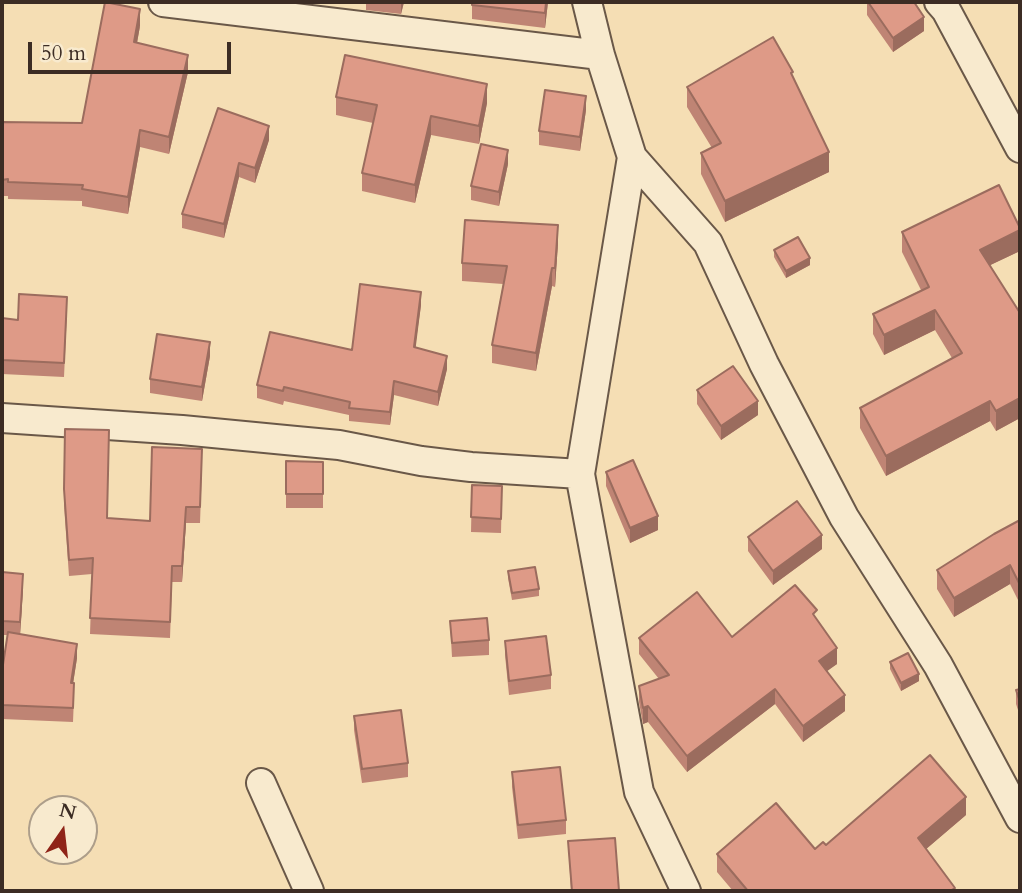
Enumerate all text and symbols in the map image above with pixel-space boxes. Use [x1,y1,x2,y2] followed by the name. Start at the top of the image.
[32,28,234,72] scale bar
[41,39,86,68] text: 50 m
[28,795,98,865] north arrow
[56,797,79,826] text: N

